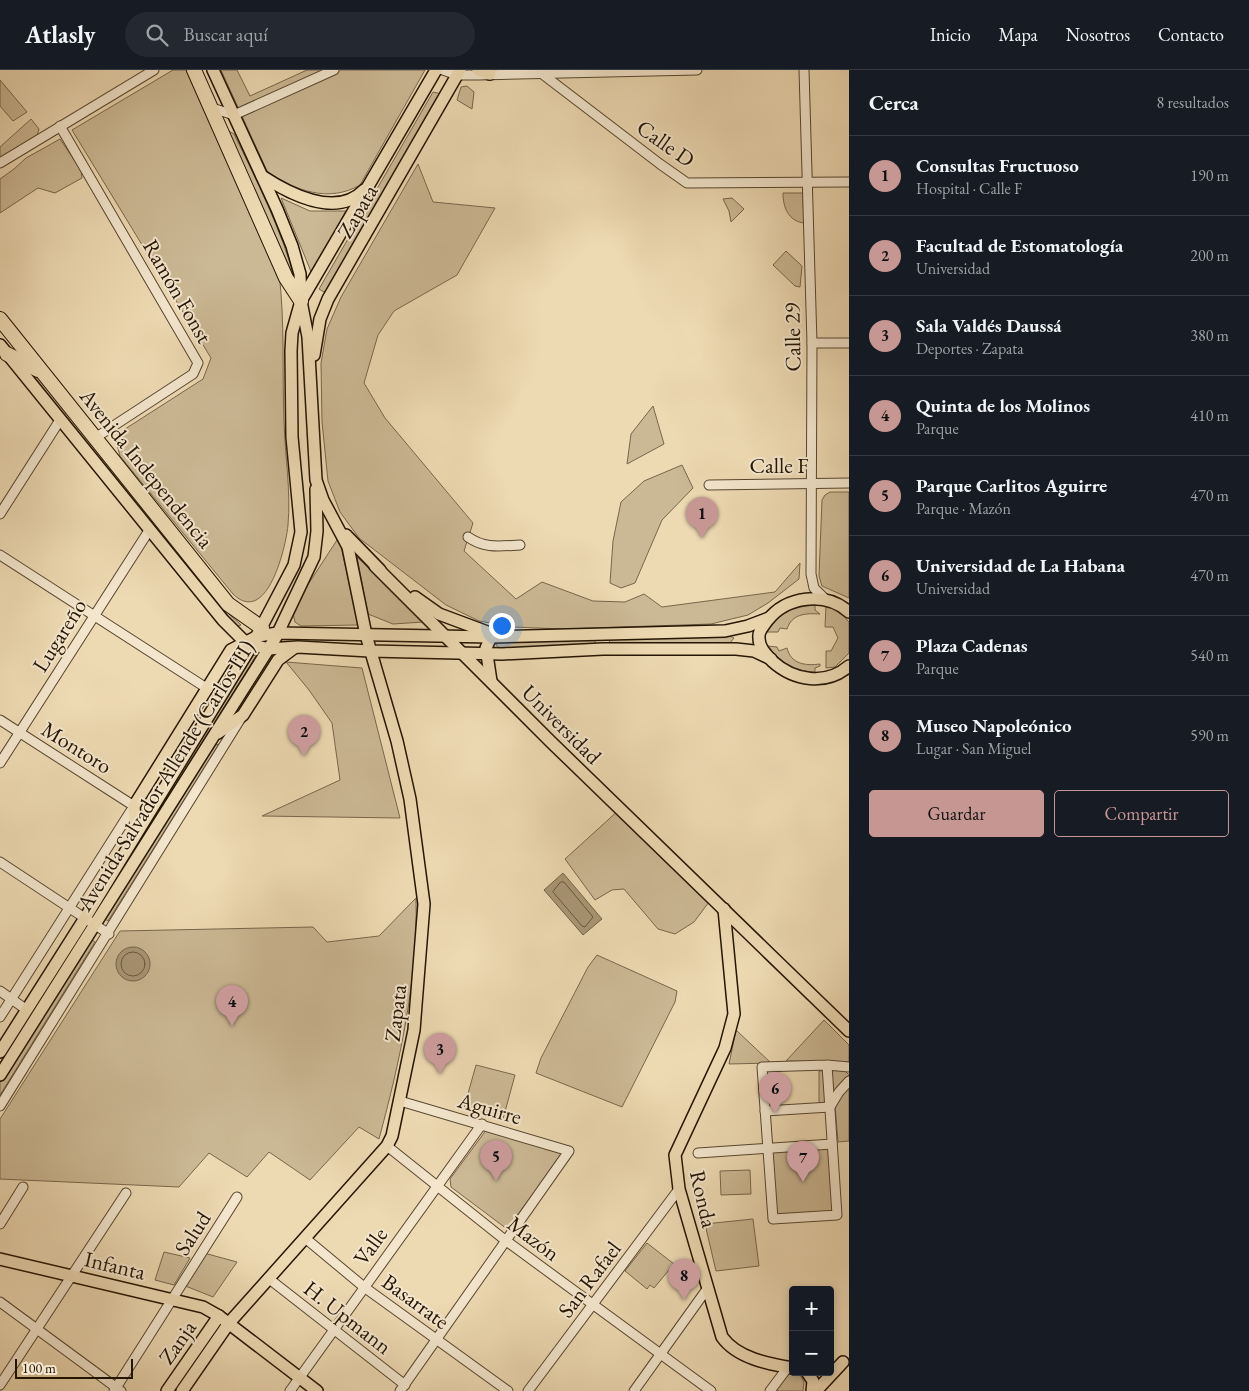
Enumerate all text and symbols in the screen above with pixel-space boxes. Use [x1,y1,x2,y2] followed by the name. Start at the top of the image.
[125,12,475,57] search box
[25,19,95,50] text: Atlasly
[143,21,171,49] icon: search
[183,22,268,47] text: Buscar aquí
[930,23,971,46] text: Inicio
[999,23,1038,46] text: Mapa
[1066,23,1130,46] text: Nosotros
[1158,23,1224,46] text: Contacto
[869,89,919,116] text: Cerca
[1157,92,1229,113] text: 8 resultados
[631,113,700,174] street label: Calle D
[916,153,1079,178] text: Consultas Fructuoso
[881,165,889,186] text: 1
[1190,165,1229,186] text: 190 m
[916,178,1022,199] text: Hospital · Calle F
[331,179,384,243] street label: Zapata
[916,233,1123,258] text: Facultad de Estomatología
[136,234,219,349] street label: Ramón Fonst
[881,245,889,266] text: 2
[1190,245,1229,266] text: 200 m
[916,258,990,279] text: Universidad
[777,302,808,372] street label: Calle 29
[916,313,1062,338] text: Sala Valdés Daussá
[881,325,889,346] text: 3
[1190,325,1229,346] text: 380 m
[916,338,1024,359] text: Deportes · Zapata
[73,382,220,554] street label: Avenida Independencia
[916,393,1090,418] text: Quinta de los Molinos
[881,405,889,426] text: 4
[1190,405,1229,426] text: 410 m
[916,418,959,439] text: Parque
[749,451,809,480] street label: Calle F
[916,473,1107,498] text: Parque Carlitos Aguirre
[881,485,889,506] text: 5
[1190,485,1229,506] text: 470 m
[686,497,718,538] pin: 1
[916,498,1011,519] text: Parque · Mazón
[916,553,1125,578] text: Universidad de La Habana
[881,565,889,586] text: 6
[1190,565,1229,586] text: 470 m
[916,578,990,599] text: Universidad
[26,593,93,677] street label: Lugareño
[489,613,515,639] your location
[916,633,1028,658] text: Plaza Cadenas
[69,634,261,917] street label: Avenida Salvador Allende (Carlos III)
[881,645,889,666] text: 7
[1190,645,1229,666] text: 540 m
[916,658,959,679] text: Parque
[515,678,609,771] street label: Universidad
[916,713,1072,738] text: Museo Napoleónico
[36,714,118,780] street label: Montoro
[288,715,320,756] pin: 2
[881,725,889,746] text: 8
[1190,725,1229,746] text: 590 m
[916,738,1031,759] text: Lugar · San Miguel
[869,790,1044,837] button: Guardar
[1054,790,1229,837] button: Compartir
[378,983,413,1043] street label: Zapata
[216,985,248,1026] pin: 4
[424,1033,456,1074] pin: 3
[759,1072,791,1113] pin: 6
[454,1085,526,1131] street label: Aguirre
[480,1140,512,1181] pin: 5
[787,1141,819,1182] pin: 7
[683,1168,724,1231] street label: Ronda
[167,1205,218,1261] street label: Salud
[502,1209,566,1268] street label: Mazón
[347,1221,394,1271] street label: Valle
[551,1235,628,1323] street label: San Rafael
[82,1244,148,1287] street label: Infanta
[668,1259,700,1300] pin: 8
[376,1267,456,1336] street label: Basarrate
[298,1274,398,1361] street label: H. Upmann
[789,1286,834,1376] map controls
[789,1286,834,1331] button: +
[152,1314,203,1370] street label: Zanja
[789,1331,834,1376] button: −
[15,1356,132,1379] scale bar
[22,1359,56,1377] text: 100 m

